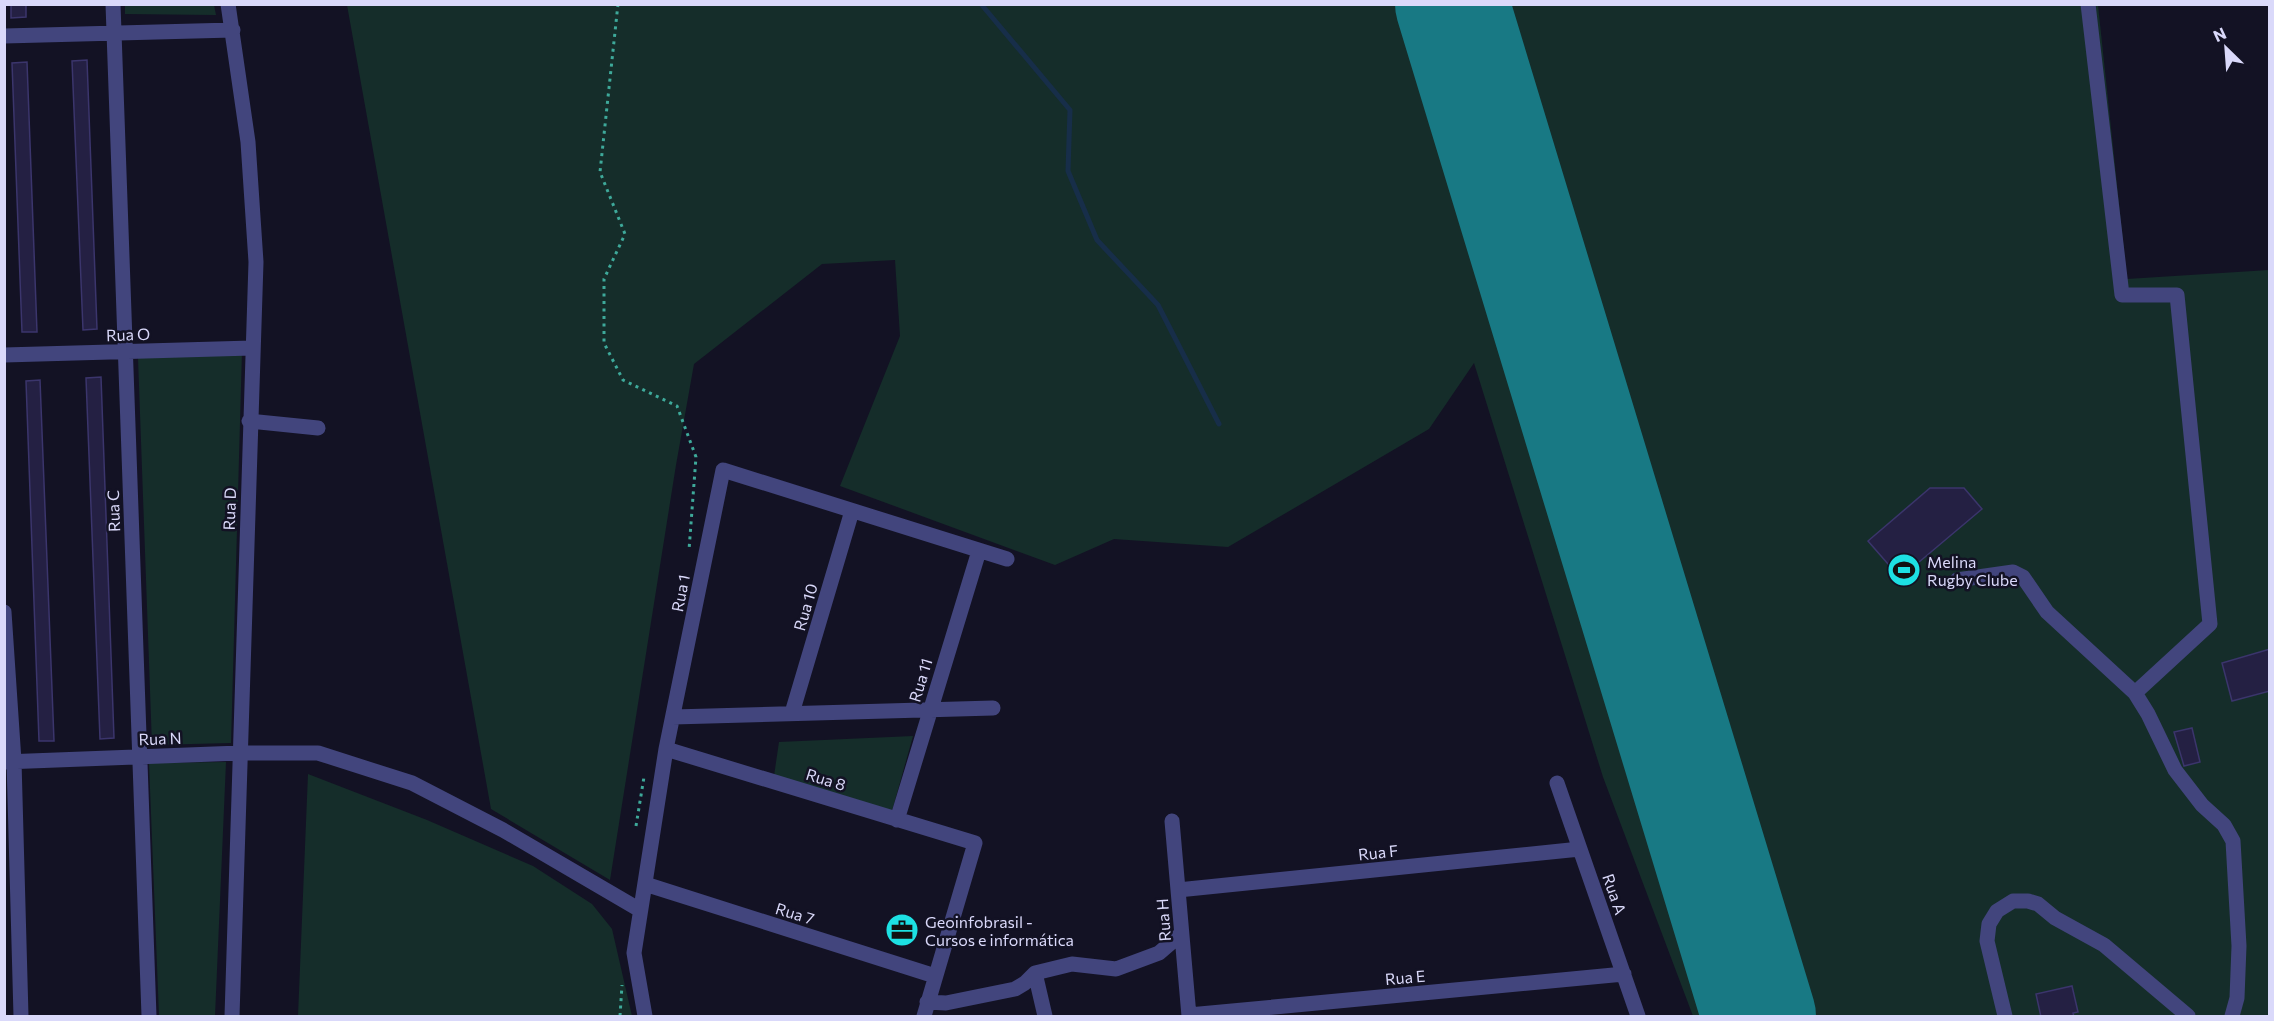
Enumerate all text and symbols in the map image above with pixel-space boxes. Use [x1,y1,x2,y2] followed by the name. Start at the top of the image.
[2196,18,2256,78] north arrow
[2210,23,2229,45] text: N
[106,324,150,344] street label: Rua O
[219,487,239,531] street label: Rua D
[103,490,123,532] street label: Rua C
[1886,552,1922,588] sports icon: Melina Rugby Clube
[1927,552,2018,589] place label: Melina Rugby Clube
[667,573,693,613] street label: Rua 1
[789,581,821,633] street label: Rua 10
[904,656,936,704] street label: Rua 11
[138,728,182,748] street label: Rua N
[804,764,848,794] street label: Rua 8
[1357,840,1399,864] street label: Rua F
[1599,871,1631,917] street label: Rua A
[773,898,817,928] street label: Rua 7
[1152,898,1174,942] street label: Rua H
[884,912,920,948] office icon: Geoinfobrasil - Cursos e informática
[925,912,1074,949] place label: Geoinfobrasil - Cursos e informática
[1384,966,1426,988] street label: Rua E

